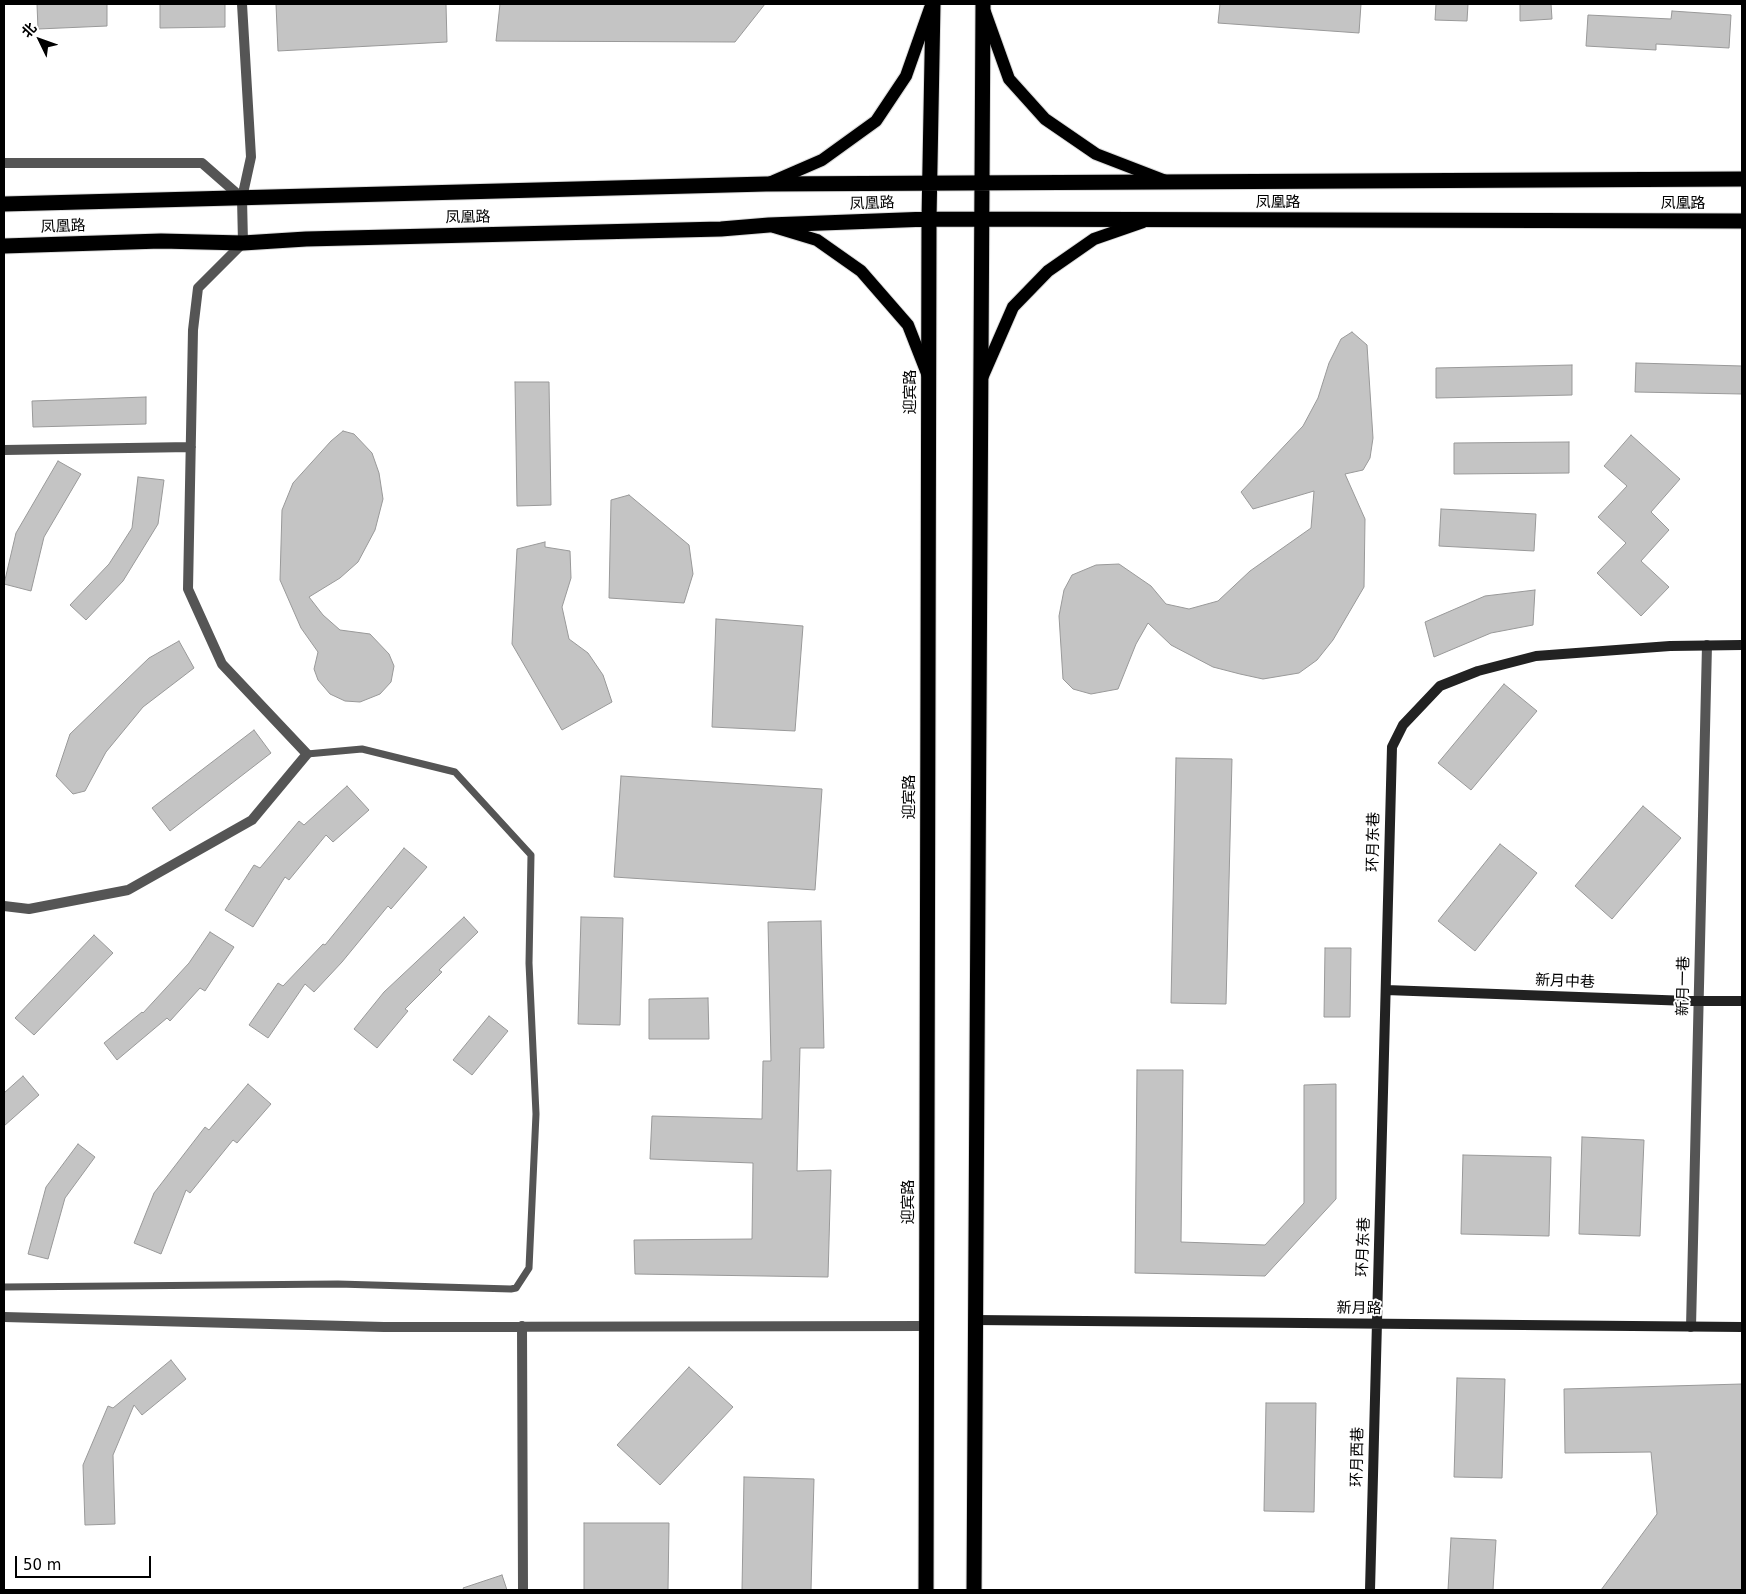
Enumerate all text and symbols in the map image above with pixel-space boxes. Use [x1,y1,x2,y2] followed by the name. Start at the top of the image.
[15,15,65,65] north arrow
[18,19,39,41] text: 北
[849,194,895,214] street label: 凤凰路
[1256,194,1300,212] street label: 凤凰路
[1661,195,1705,213] street label: 凤凰路
[445,209,491,227] street label: 凤凰路
[40,217,86,237] street label: 凤凰路
[902,370,920,414] street label: 迎宾路
[901,775,919,819] street label: 迎宾路
[1364,812,1384,872] street label: 环月东巷
[1674,956,1694,1016] street label: 新月一巷
[1535,972,1595,992] street label: 新月中巷
[900,1180,918,1224] street label: 迎宾路
[1354,1217,1374,1277] street label: 环月东巷
[1336,1300,1382,1318] street label: 新月路
[1348,1427,1368,1487] street label: 环月西巷
[18,1546,154,1578] scale bar
[23,1556,61,1574] text: 50 m

